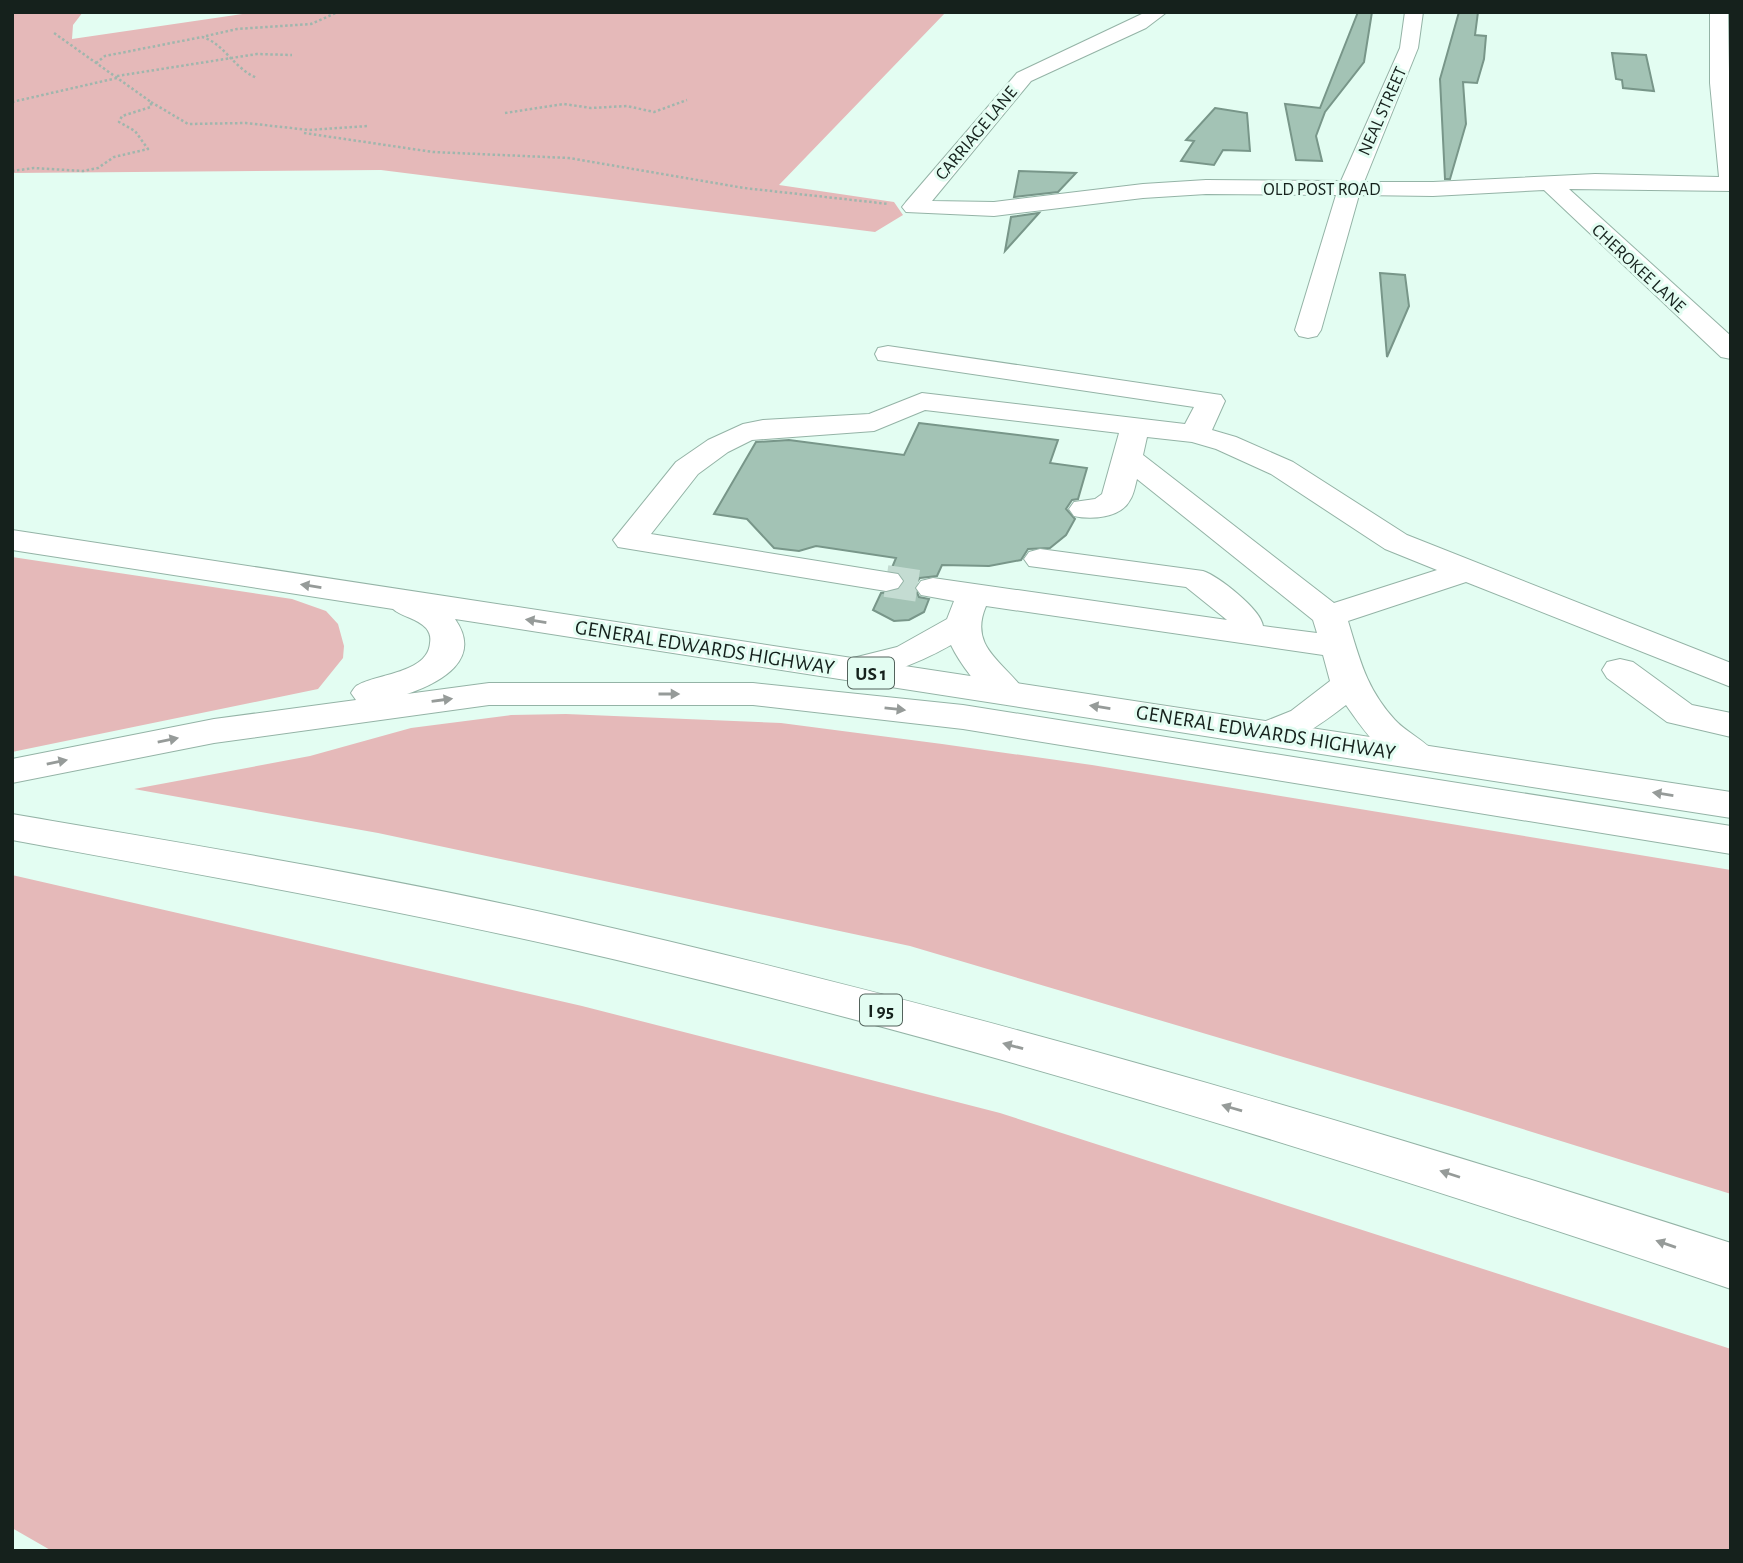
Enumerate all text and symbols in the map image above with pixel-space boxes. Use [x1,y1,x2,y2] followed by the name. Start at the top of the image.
[1355,64,1411,158] street label: NEAL STREET
[933,83,1021,184] street label: CARRIAGE LANE
[1263,181,1381,199] street label: OLD POST ROAD
[1588,221,1689,317] street label: CHEROKEE LANE
[300,580,322,591] one-way arrow
[524,615,546,626] one-way arrow
[574,617,836,678] street label: GENERAL EDWARDS HIGHWAY
[848,658,894,688] road number: US 1
[658,688,680,700] one-way arrow
[431,695,453,706] one-way arrow
[1088,701,1110,712] one-way arrow
[1135,702,1397,763] street label: GENERAL EDWARDS HIGHWAY
[884,704,906,715] one-way arrow
[157,734,179,745] one-way arrow
[46,756,68,767] one-way arrow
[1652,788,1674,799] one-way arrow
[860,994,902,1026] road number: I 95
[1002,1040,1024,1051] one-way arrow
[1221,1102,1242,1112] one-way arrow
[1439,1168,1460,1179] one-way arrow
[1655,1238,1676,1249] one-way arrow

